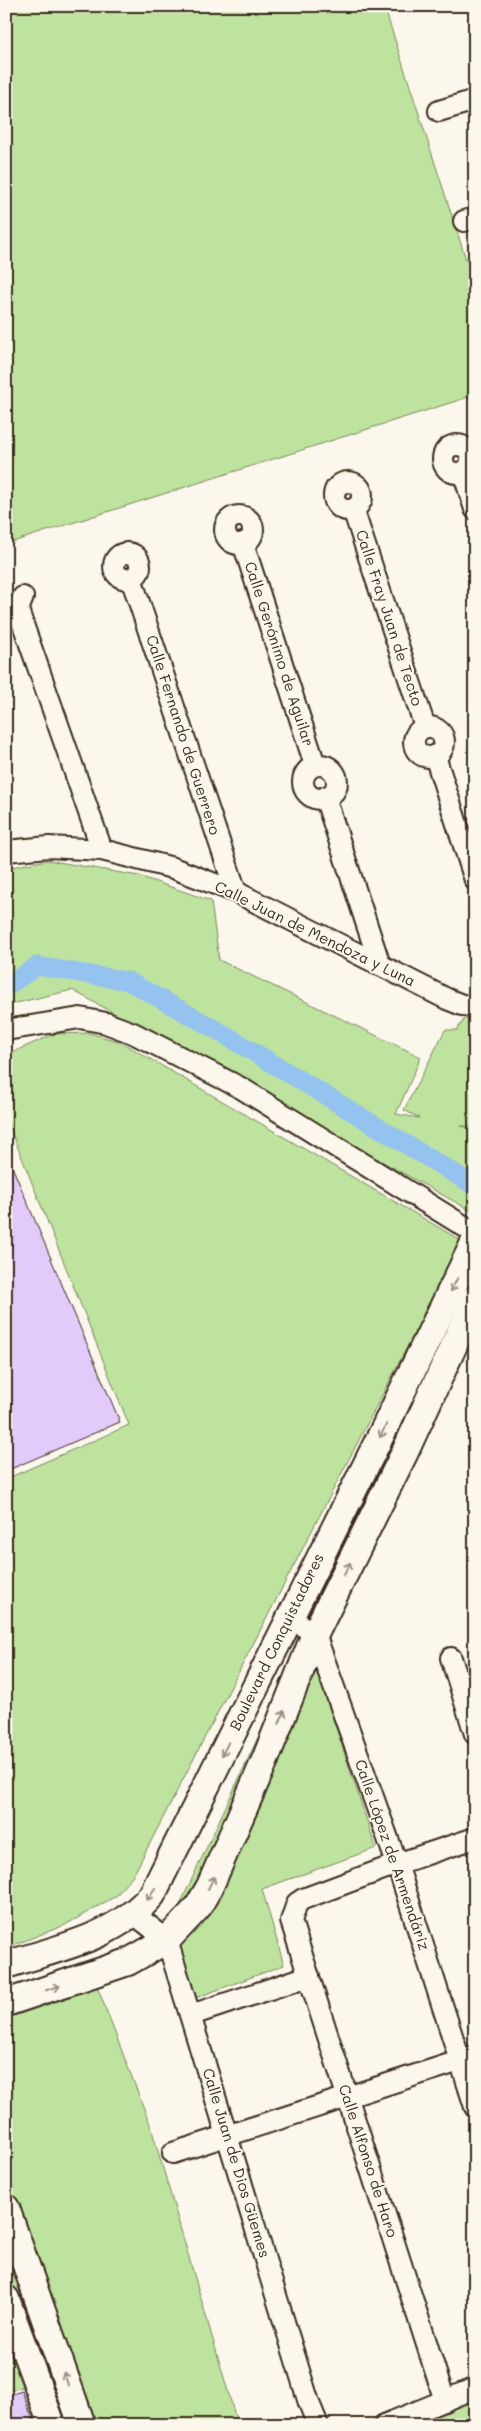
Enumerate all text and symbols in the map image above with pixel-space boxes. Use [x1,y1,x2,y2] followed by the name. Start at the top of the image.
[352,527,428,708] street label: Calle Fray Juan de Tecto
[241,559,319,749] street label: Calle Gerónimo de Aguilar
[142,632,226,837] street label: Calle Fernando de Guerrero
[212,876,419,991] street label: Calle Juan de Mendoza y Luna
[448,1277,458,1292] one-way arrow
[378,1423,387,1438] one-way arrow
[224,1550,328,1733] street label: Boulevard Conquistadores
[343,1562,352,1577] one-way arrow
[278,1710,287,1726] one-way arrow
[219,1741,229,1756] one-way arrow
[351,1757,435,1953] street label: Calle López de Armendáriz
[207,1876,217,1891] one-way arrow
[146,1887,157,1901] one-way arrow
[44,1982,60,1992] one-way arrow
[199,2065,275,2260] street label: Calle Juan de Dios Güemes
[335,2082,403,2240] street label: Calle Alfonso de Haro
[61,2371,70,2387] one-way arrow

